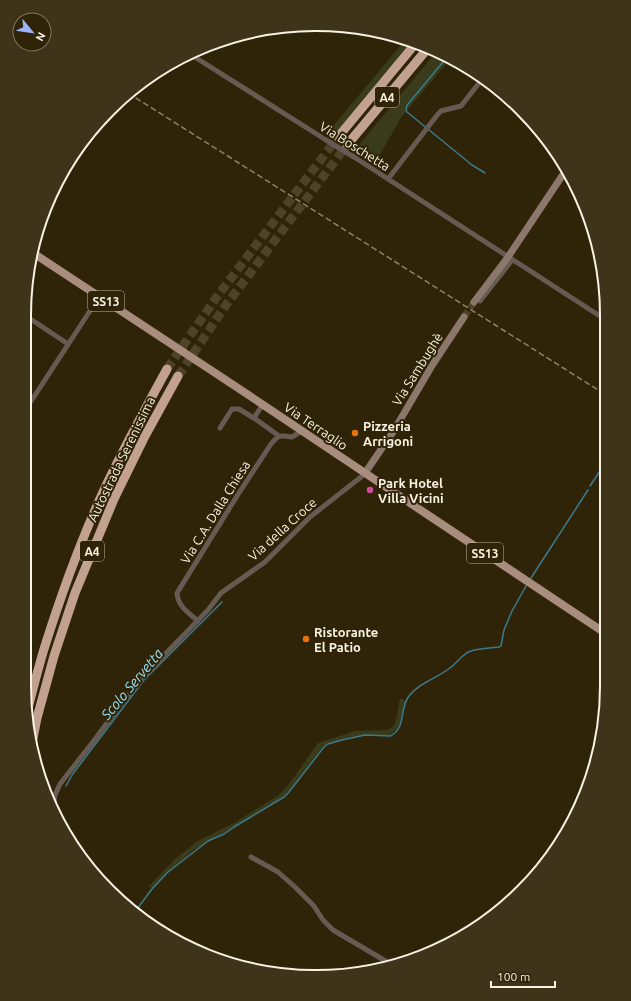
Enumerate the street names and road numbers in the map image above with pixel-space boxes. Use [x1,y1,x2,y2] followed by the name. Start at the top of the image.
[375,87,399,107] road number: A4
[317,119,393,173] street label: Via Boschetta
[88,291,124,311] road number: SS13
[389,330,445,408] street label: Via Sambughè
[85,394,157,524] street label: Autostrada Serenissima
[282,400,350,452] street label: Via Terraglio
[178,458,252,566] street label: Via C.A. Dalla Chiesa
[245,495,319,563] street label: Via della Croce
[80,541,104,561] road number: A4
[467,543,503,563] road number: SS13

